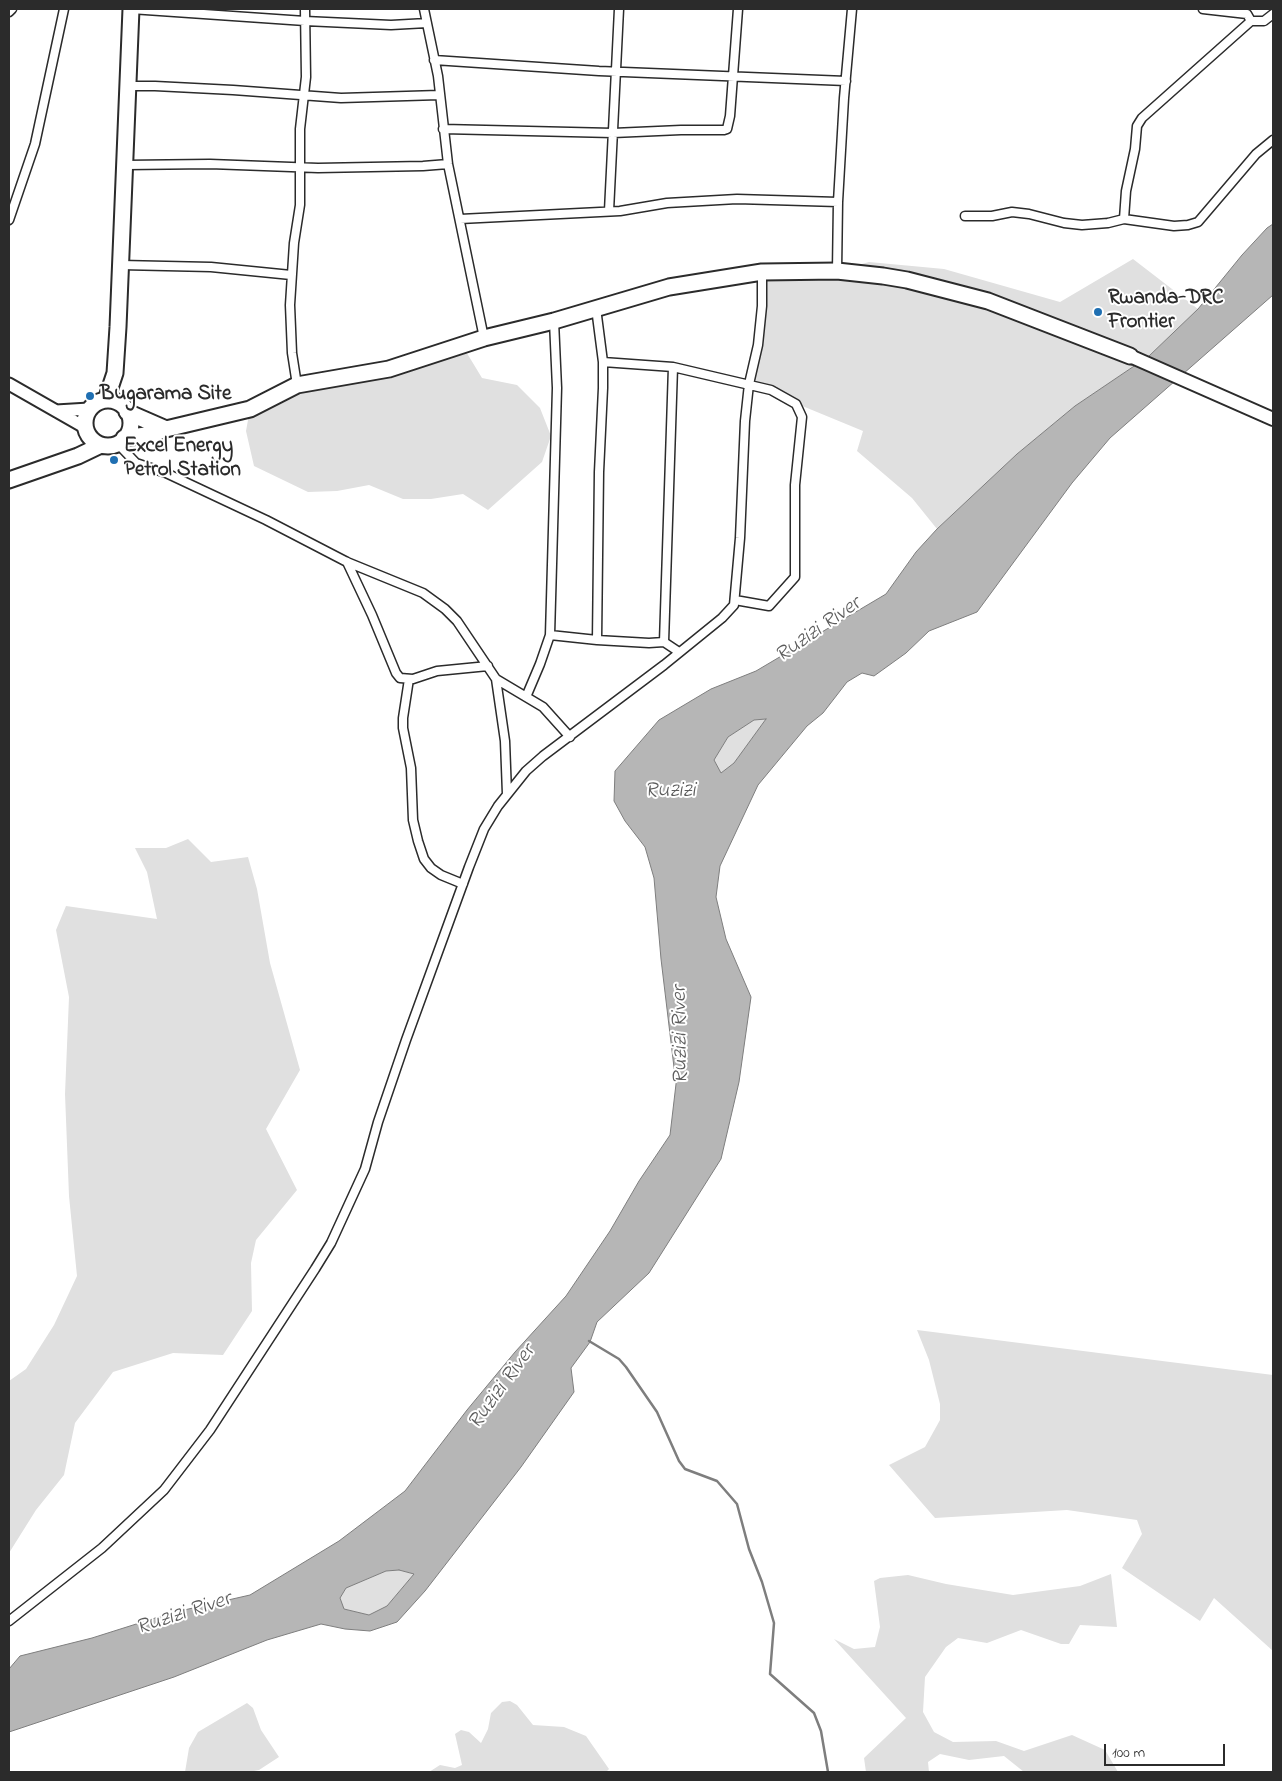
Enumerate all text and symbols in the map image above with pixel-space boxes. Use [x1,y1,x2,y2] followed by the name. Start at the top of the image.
[1108,287,1224,337] place label: Rwanda-DRC Frontier
[1092,306,1104,318] marker: Rwanda-DRC Frontier
[100,383,231,409] place label: Bugarama Site
[84,390,96,402] marker: Bugarama Site
[124,435,241,485] place label: Excel Energy Petrol Station
[108,454,120,466] marker: Excel Energy Petrol Station
[771,592,867,670] water label: Ruzizi River
[644,779,696,805] water label: Ruzizi
[668,986,696,1084] water label: Ruzizi River
[463,1340,543,1436] water label: Ruzizi River
[133,1587,235,1643] water label: Ruzizi River
[1107,1734,1228,1766] scale bar
[1112,1742,1145,1764] text: 100 m

